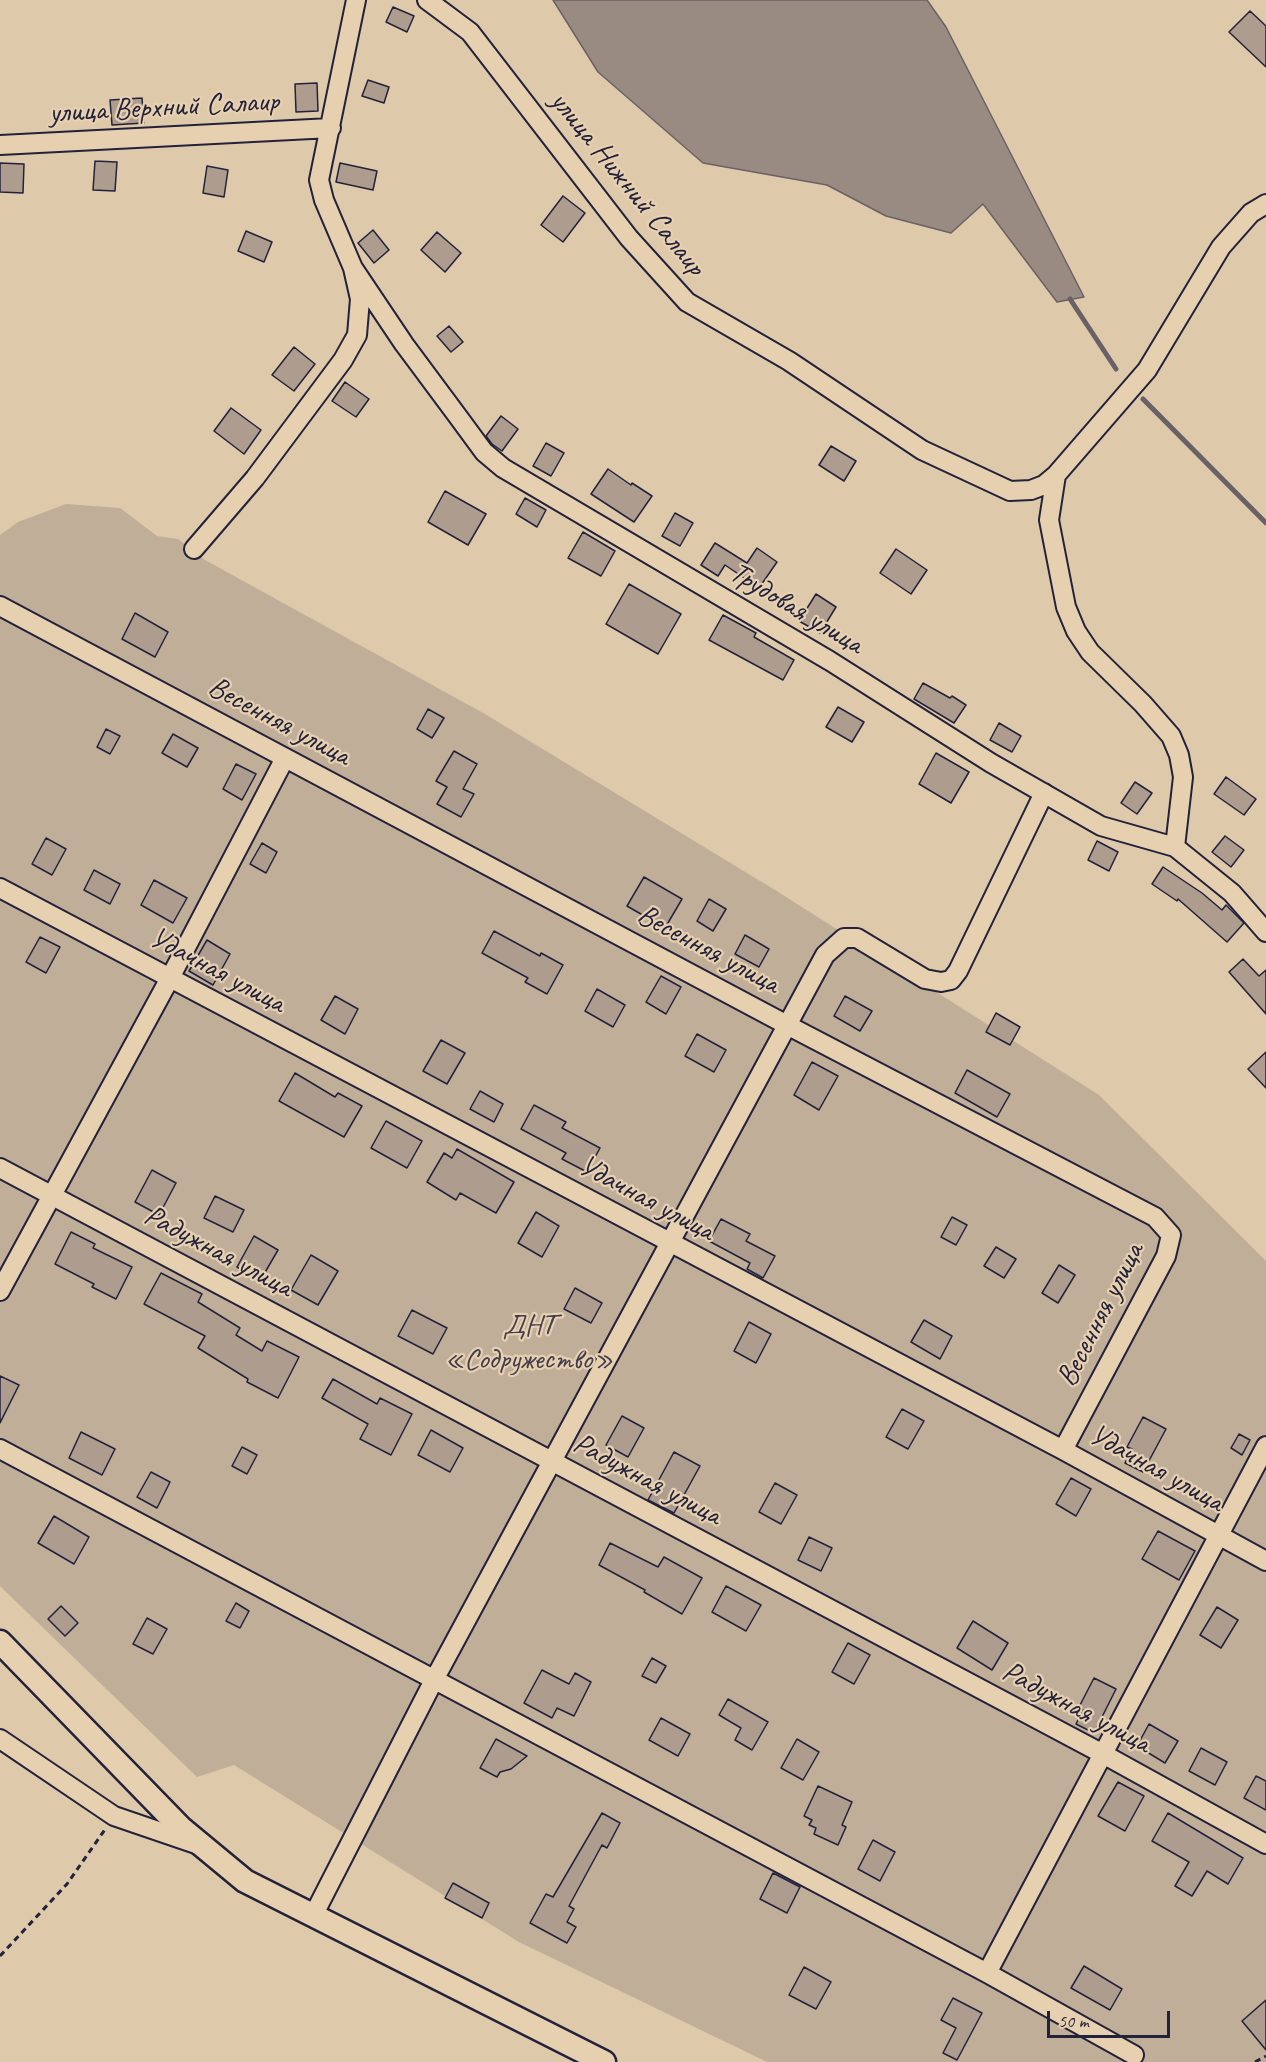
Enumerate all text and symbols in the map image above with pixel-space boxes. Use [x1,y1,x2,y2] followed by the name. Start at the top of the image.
[48,84,280,132] street label: улица Верхний Салаир
[542,84,712,284] street label: улица Нижний Салаир
[723,555,869,663] street label: Трудовая улица
[202,669,356,775] street label: Весенняя улица
[631,897,785,1003] street label: Весенняя улица
[143,920,291,1022] street label: Удачная улица
[572,1148,720,1250] street label: Удачная улица
[138,1198,298,1306] street label: Радужная улица
[1050,1237,1152,1393] street label: Весенняя улица
[445,1308,613,1378] park label: ДНТ «Содружество»
[1082,1417,1230,1521] street label: Удачная улица
[567,1426,727,1534] street label: Радужная улица
[996,1654,1156,1762] street label: Радужная улица
[1050,1999,1173,2037] scale bar
[1058,2010,1089,2032] text: 50 m

